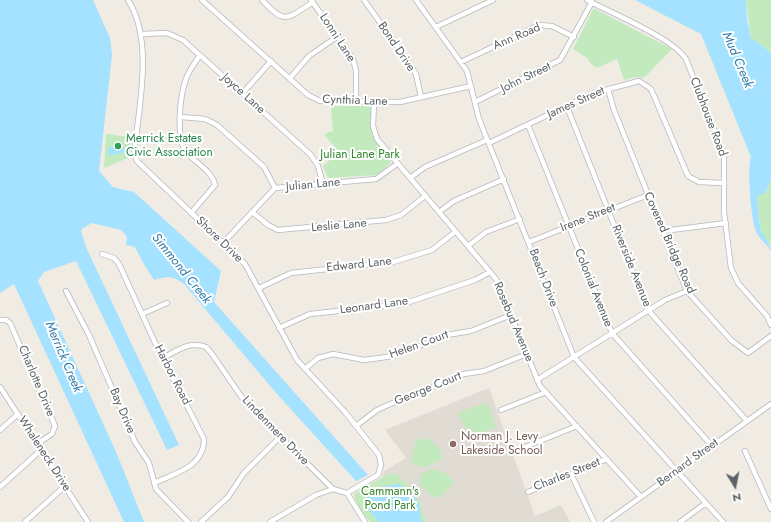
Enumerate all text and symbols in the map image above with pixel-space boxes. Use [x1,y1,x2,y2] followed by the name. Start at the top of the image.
[316,11,358,65] street label: Lonni Lane
[374,19,418,75] street label: Bond Drive
[491,21,543,53] street label: Ann Road
[718,30,756,90] water label: Mud Creek
[498,60,554,96] street label: John Street
[218,71,268,117] street label: Joyce Lane
[686,75,730,159] street label: Clubhouse Road
[545,84,607,122] street label: James Street
[322,93,388,109] street label: Cynthia Lane
[126,132,213,160] place label: Merrick Estates Civic Association
[113,141,123,151] marker: Merrick Estates Civic Association
[320,148,400,162] park label: Julian Lane Park
[285,175,341,195] street label: Julian Lane
[640,190,698,296] street label: Covered Bridge Road
[559,201,617,235] street label: Irene Street
[192,214,246,266] street label: Shore Drive
[311,216,367,236] street label: Leslie Lane
[608,223,654,309] street label: Riverside Avenue
[148,231,214,307] water label: Simmond Creek
[525,247,561,309] street label: Beach Drive
[571,247,615,329] street label: Colonial Avenue
[326,254,392,276] street label: Edward Lane
[490,280,536,364] street label: Rosebud Avenue
[339,294,409,318] street label: Leonard Lane
[41,319,85,395] water label: Merrick Creek
[388,328,450,362] street label: Helen Court
[15,343,57,419] street label: Charlotte Drive
[151,343,193,407] street label: Harbor Road
[393,369,463,409] street label: George Court
[106,386,138,436] street label: Bay Drive
[239,394,311,468] street label: Lindenmere Drive
[14,414,74,494] street label: Whaleneck Drive
[461,430,543,458] place label: Norman J. Levy Lakeside School
[655,436,721,490] street label: Bernard Street
[448,439,458,449] marker: Norman J. Levy Lakeside School
[532,455,602,495] street label: Charles Street
[715,466,755,506] north arrow
[361,485,419,513] park label: Cammann's Pond Park
[731,489,743,506] text: N

